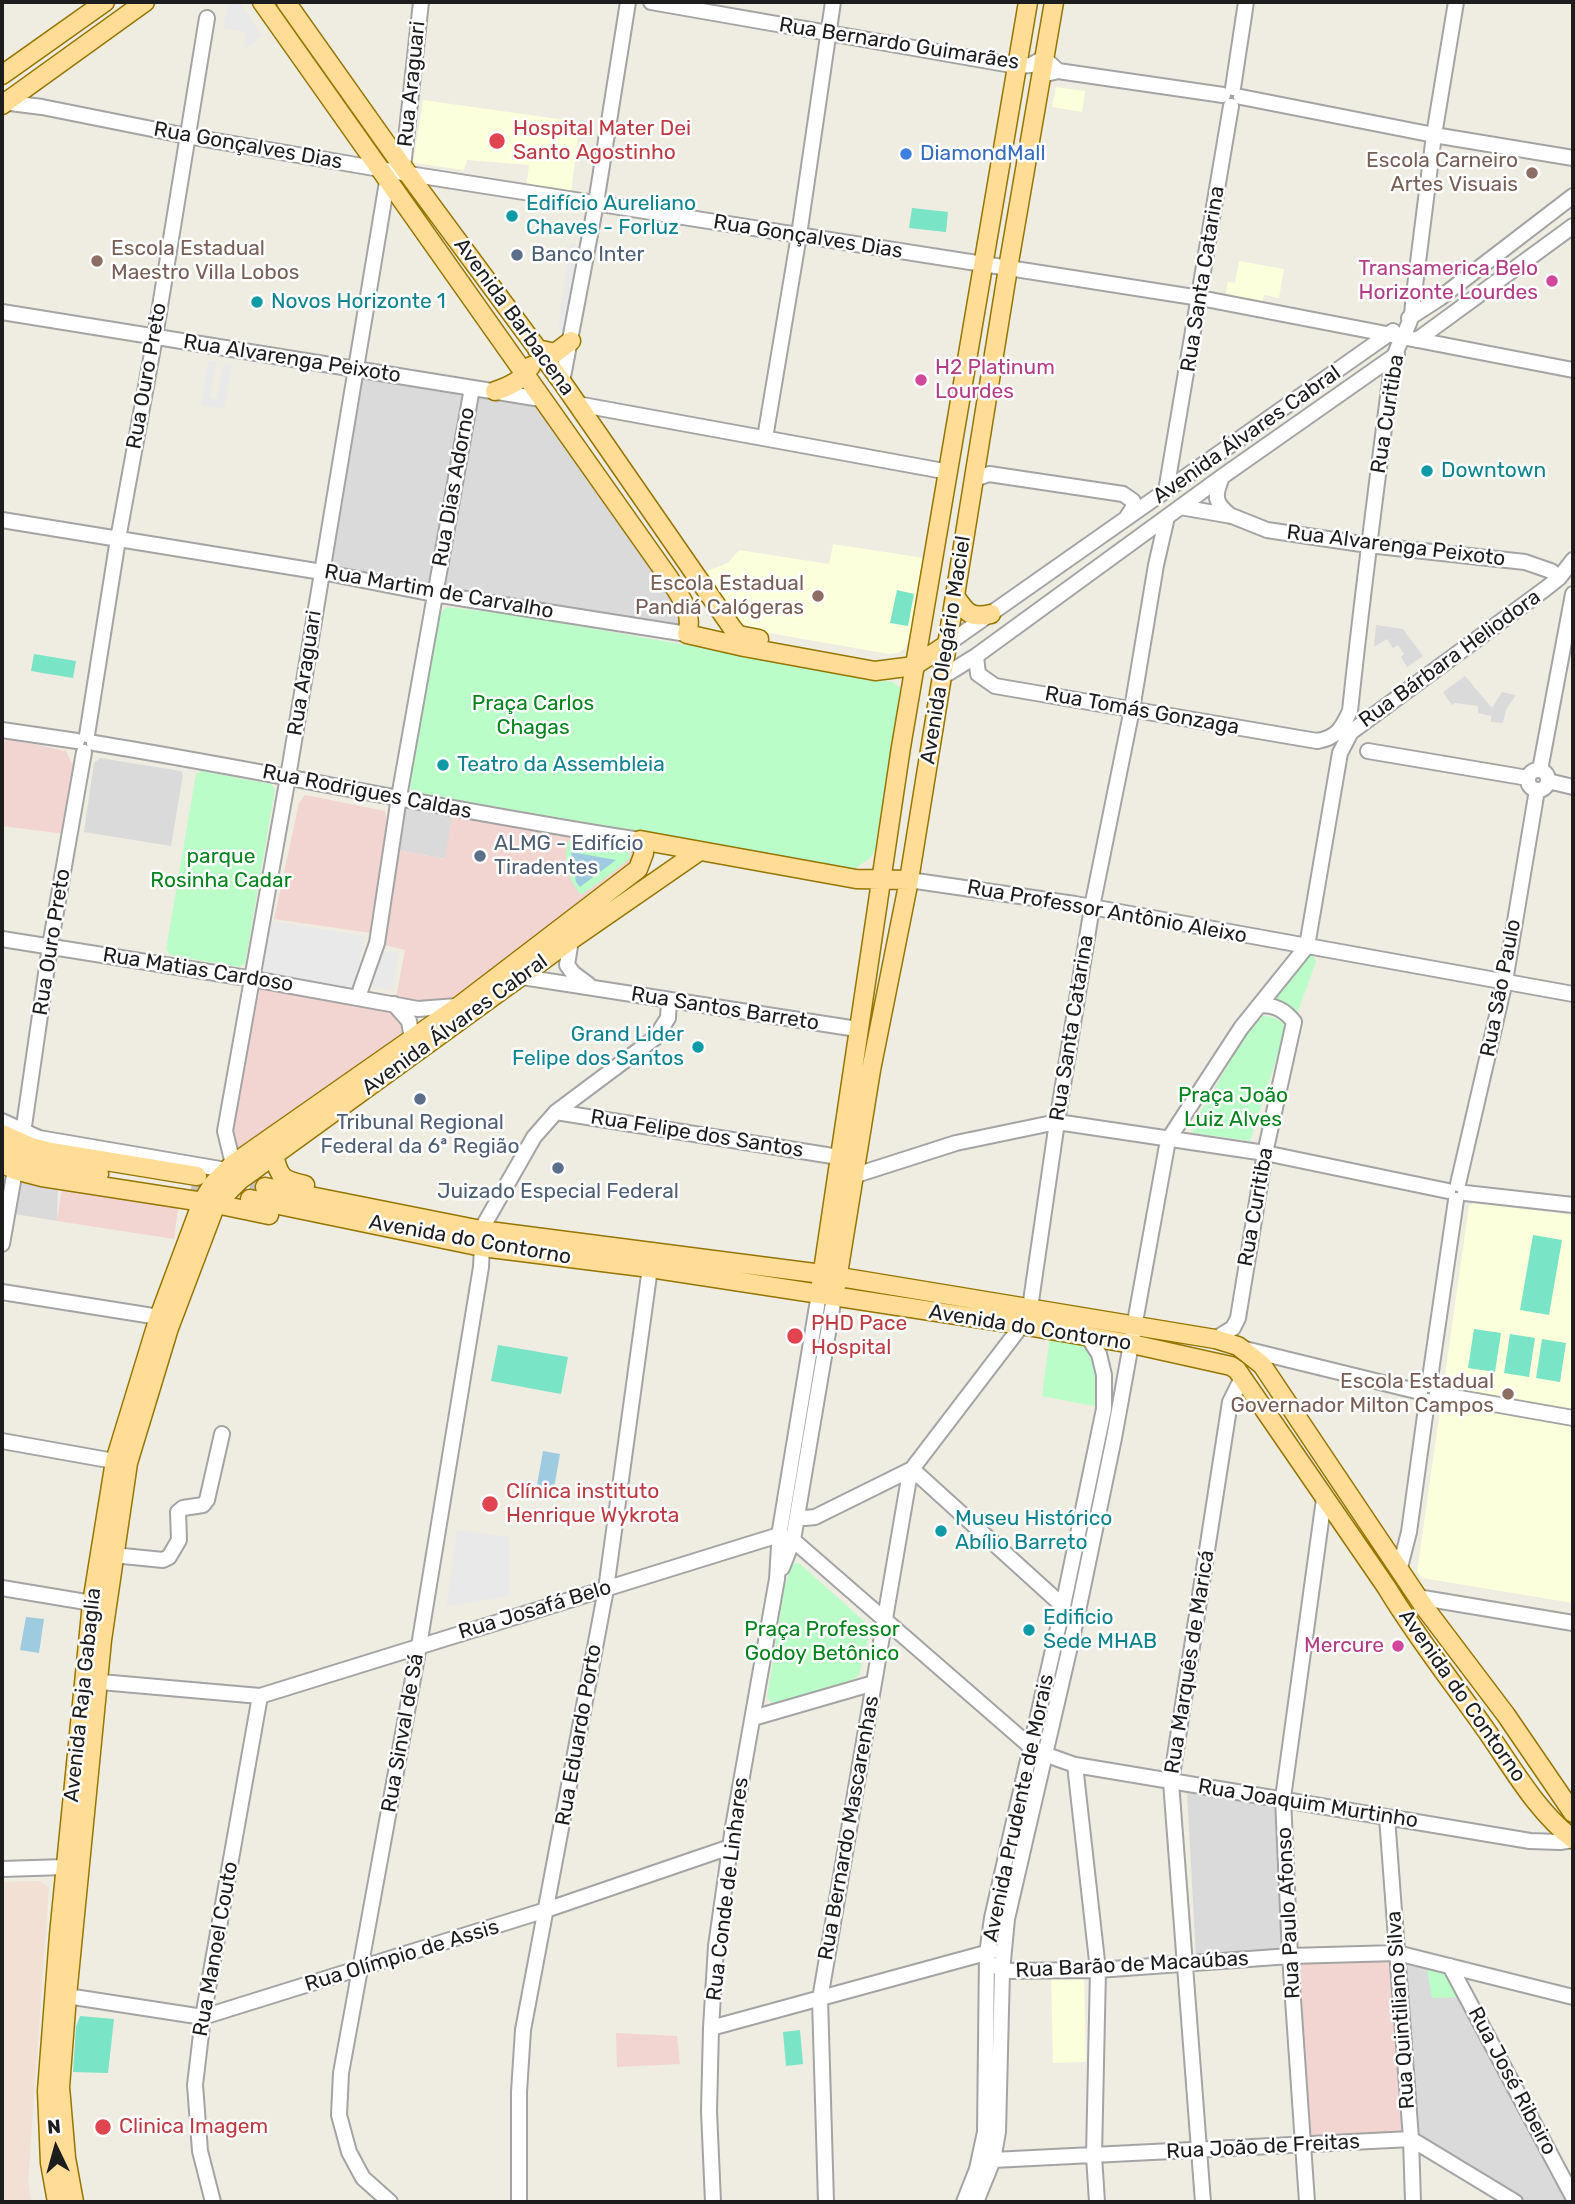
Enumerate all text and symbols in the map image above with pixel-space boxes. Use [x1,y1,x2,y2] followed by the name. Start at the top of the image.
[777,13,1021,75] street label: Rua Bernardo Guimarães
[393,20,431,148] street label: Rua Araguari
[513,116,691,166] place label: Hospital Mater Dei Santo Agostinho
[152,117,344,175] street label: Rua Gonçalves Dias
[487,131,507,151] marker: Hospital Mater Dei Santo Agostinho
[920,141,1046,167] place label: DiamondMall
[898,146,914,162] marker: DiamondMall
[1366,148,1518,198] place label: Escola Carneiro Artes Visuais
[1524,165,1540,181] marker: Escola Carneiro Artes Visuais
[1176,184,1230,374] street label: Rua Santa Catarina
[526,191,696,241] place label: Edifício Aureliano Chaves - Forluz
[504,208,520,224] marker: Edifício Aureliano Chaves - Forluz
[712,210,904,264] street label: Rua Gonçalves Dias
[448,233,580,401] street label: Avenida Barbacena
[111,236,300,286] place label: Escola Estadual Maestro Villa Lobos
[531,242,644,268] place label: Banco Inter
[509,247,525,263] marker: Banco Inter
[89,253,105,269] marker: Escola Estadual Maestro Villa Lobos
[1358,256,1538,306] place label: Transamerica Belo Horizonte Lourdes
[1544,273,1560,289] marker: Transamerica Belo Horizonte Lourdes
[271,289,446,315] place label: Novos Horizonte 1
[249,294,265,310] marker: Novos Horizonte 1
[122,301,172,451] street label: Rua Ouro Preto
[181,329,403,389] street label: Rua Alvarenga Peixoto
[1366,353,1410,475] street label: Rua Curitiba
[935,355,1055,405] place label: H2 Platinum Lourdes
[1148,361,1346,509] street label: Avenida Álvares Cabral
[913,372,929,388] marker: H2 Platinum Lourdes
[428,405,480,569] street label: Rua Dias Adorno
[1441,458,1546,484] place label: Downtown
[1419,463,1435,479] marker: Downtown
[1285,520,1507,572] street label: Rua Alvarenga Peixoto
[916,534,976,766] street label: Avenida Olegário Maciel
[322,559,556,625] street label: Rua Martim de Carvalho
[635,571,804,621] place label: Escola Estadual Pandiá Calógeras
[1354,585,1546,733] street label: Rua Bárbara Heliodora
[810,588,826,604] marker: Escola Estadual Pandiá Calógeras
[283,609,327,737] street label: Rua Araguari
[1043,681,1241,741] street label: Rua Tomás Gonzaga
[472,691,594,741] park label: Praça Carlos Chagas
[457,752,665,778] place label: Teatro da Assembleia
[435,757,451,773] marker: Teatro da Assembleia
[260,759,474,825] street label: Rua Rodrigues Caldas
[494,831,644,881] place label: ALMG - Edifício Tiradentes
[150,844,292,894] park label: parque Rosinha Cadar
[472,848,488,864] marker: ALMG - Edifício Tiradentes
[28,867,76,1017] street label: Rua Ouro Preto
[965,875,1249,949] street label: Rua Professor Antônio Aleixo
[1475,917,1527,1059] street label: Rua São Paulo
[1045,933,1099,1123] street label: Rua Santa Catarina
[101,942,295,998] street label: Rua Matias Cardoso
[357,949,553,1101] street label: Avenida Álvares Cabral
[629,982,821,1036] street label: Rua Santos Barreto
[512,1022,684,1072] place label: Grand Lider Felipe dos Santos
[690,1039,706,1055] marker: Grand Lider Felipe dos Santos
[1178,1083,1288,1133] park label: Praça João Luiz Alves
[412,1091,428,1107] marker: Tribunal Regional Federal da 6ª Região
[589,1105,805,1163] street label: Rua Felipe dos Santos
[320,1110,520,1160] place label: Tribunal Regional Federal da 6ª Região
[1233,1146,1279,1268] street label: Rua Curitiba
[550,1160,566,1176] marker: Juizado Especial Federal
[437,1179,679,1205] place label: Juizado Especial Federal
[367,1210,573,1270] street label: Avenida do Contorno
[927,1300,1133,1356] street label: Avenida do Contorno
[811,1311,907,1361] place label: PHD Pace Hospital
[785,1326,805,1346] marker: PHD Pace Hospital
[1231,1369,1494,1419] place label: Escola Estadual Governador Milton Campos
[1500,1386,1516,1402] marker: Escola Estadual Governador Milton Campos
[506,1479,679,1529] place label: Clínica instituto Henrique Wykrota
[480,1494,500,1514] marker: Clínica instituto Henrique Wykrota
[955,1506,1112,1556] place label: Museu Histórico Abílio Barreto
[933,1523,949,1539] marker: Museu Histórico Abílio Barreto
[1160,1548,1220,1776] street label: Rua Marquês de Maricá
[456,1575,614,1645] street label: Rua Josafá Belo
[59,1587,107,1803] street label: Avenida Raja Gabaglia
[1043,1605,1157,1655] place label: Edificio Sede MHAB
[1393,1605,1531,1787] street label: Avenida do Contorno
[744,1617,900,1667] park label: Praça Professor Godoy Betônico
[1021,1622,1037,1638] marker: Edificio Sede MHAB
[1304,1633,1384,1659] place label: Mercure
[1390,1638,1406,1654] marker: Mercure
[551,1642,607,1828] street label: Rua Eduardo Porto
[377,1652,429,1814] street label: Rua Sinval de Sá
[978,1672,1060,1944] street label: Avenida Prudente de Morais
[813,1694,885,1962] street label: Rua Bernardo Mascarenhas
[1196,1774,1420,1834] street label: Rua Joaquim Murtinho
[702,1776,754,2002] street label: Rua Conde de Linhares
[1272,1826,1306,2000] street label: Rua Paulo Afonso
[188,1860,244,2038] street label: Rua Manoel Couto
[1382,1910,1420,2110] street label: Rua Quintiliano Silva
[302,1914,502,1998] street label: Rua Olímpio de Assis
[1015,1946,1249,1984] street label: Rua Barão de Macaúbas
[1462,2003,1562,2159] street label: Rua José Ribeiro
[21,2113,91,2183] north arrow
[119,2114,268,2140] place label: Clinica Imagem
[46,2115,62,2139] text: N
[93,2117,113,2137] marker: Clinica Imagem
[1166,2129,1360,2165] street label: Rua João de Freitas

